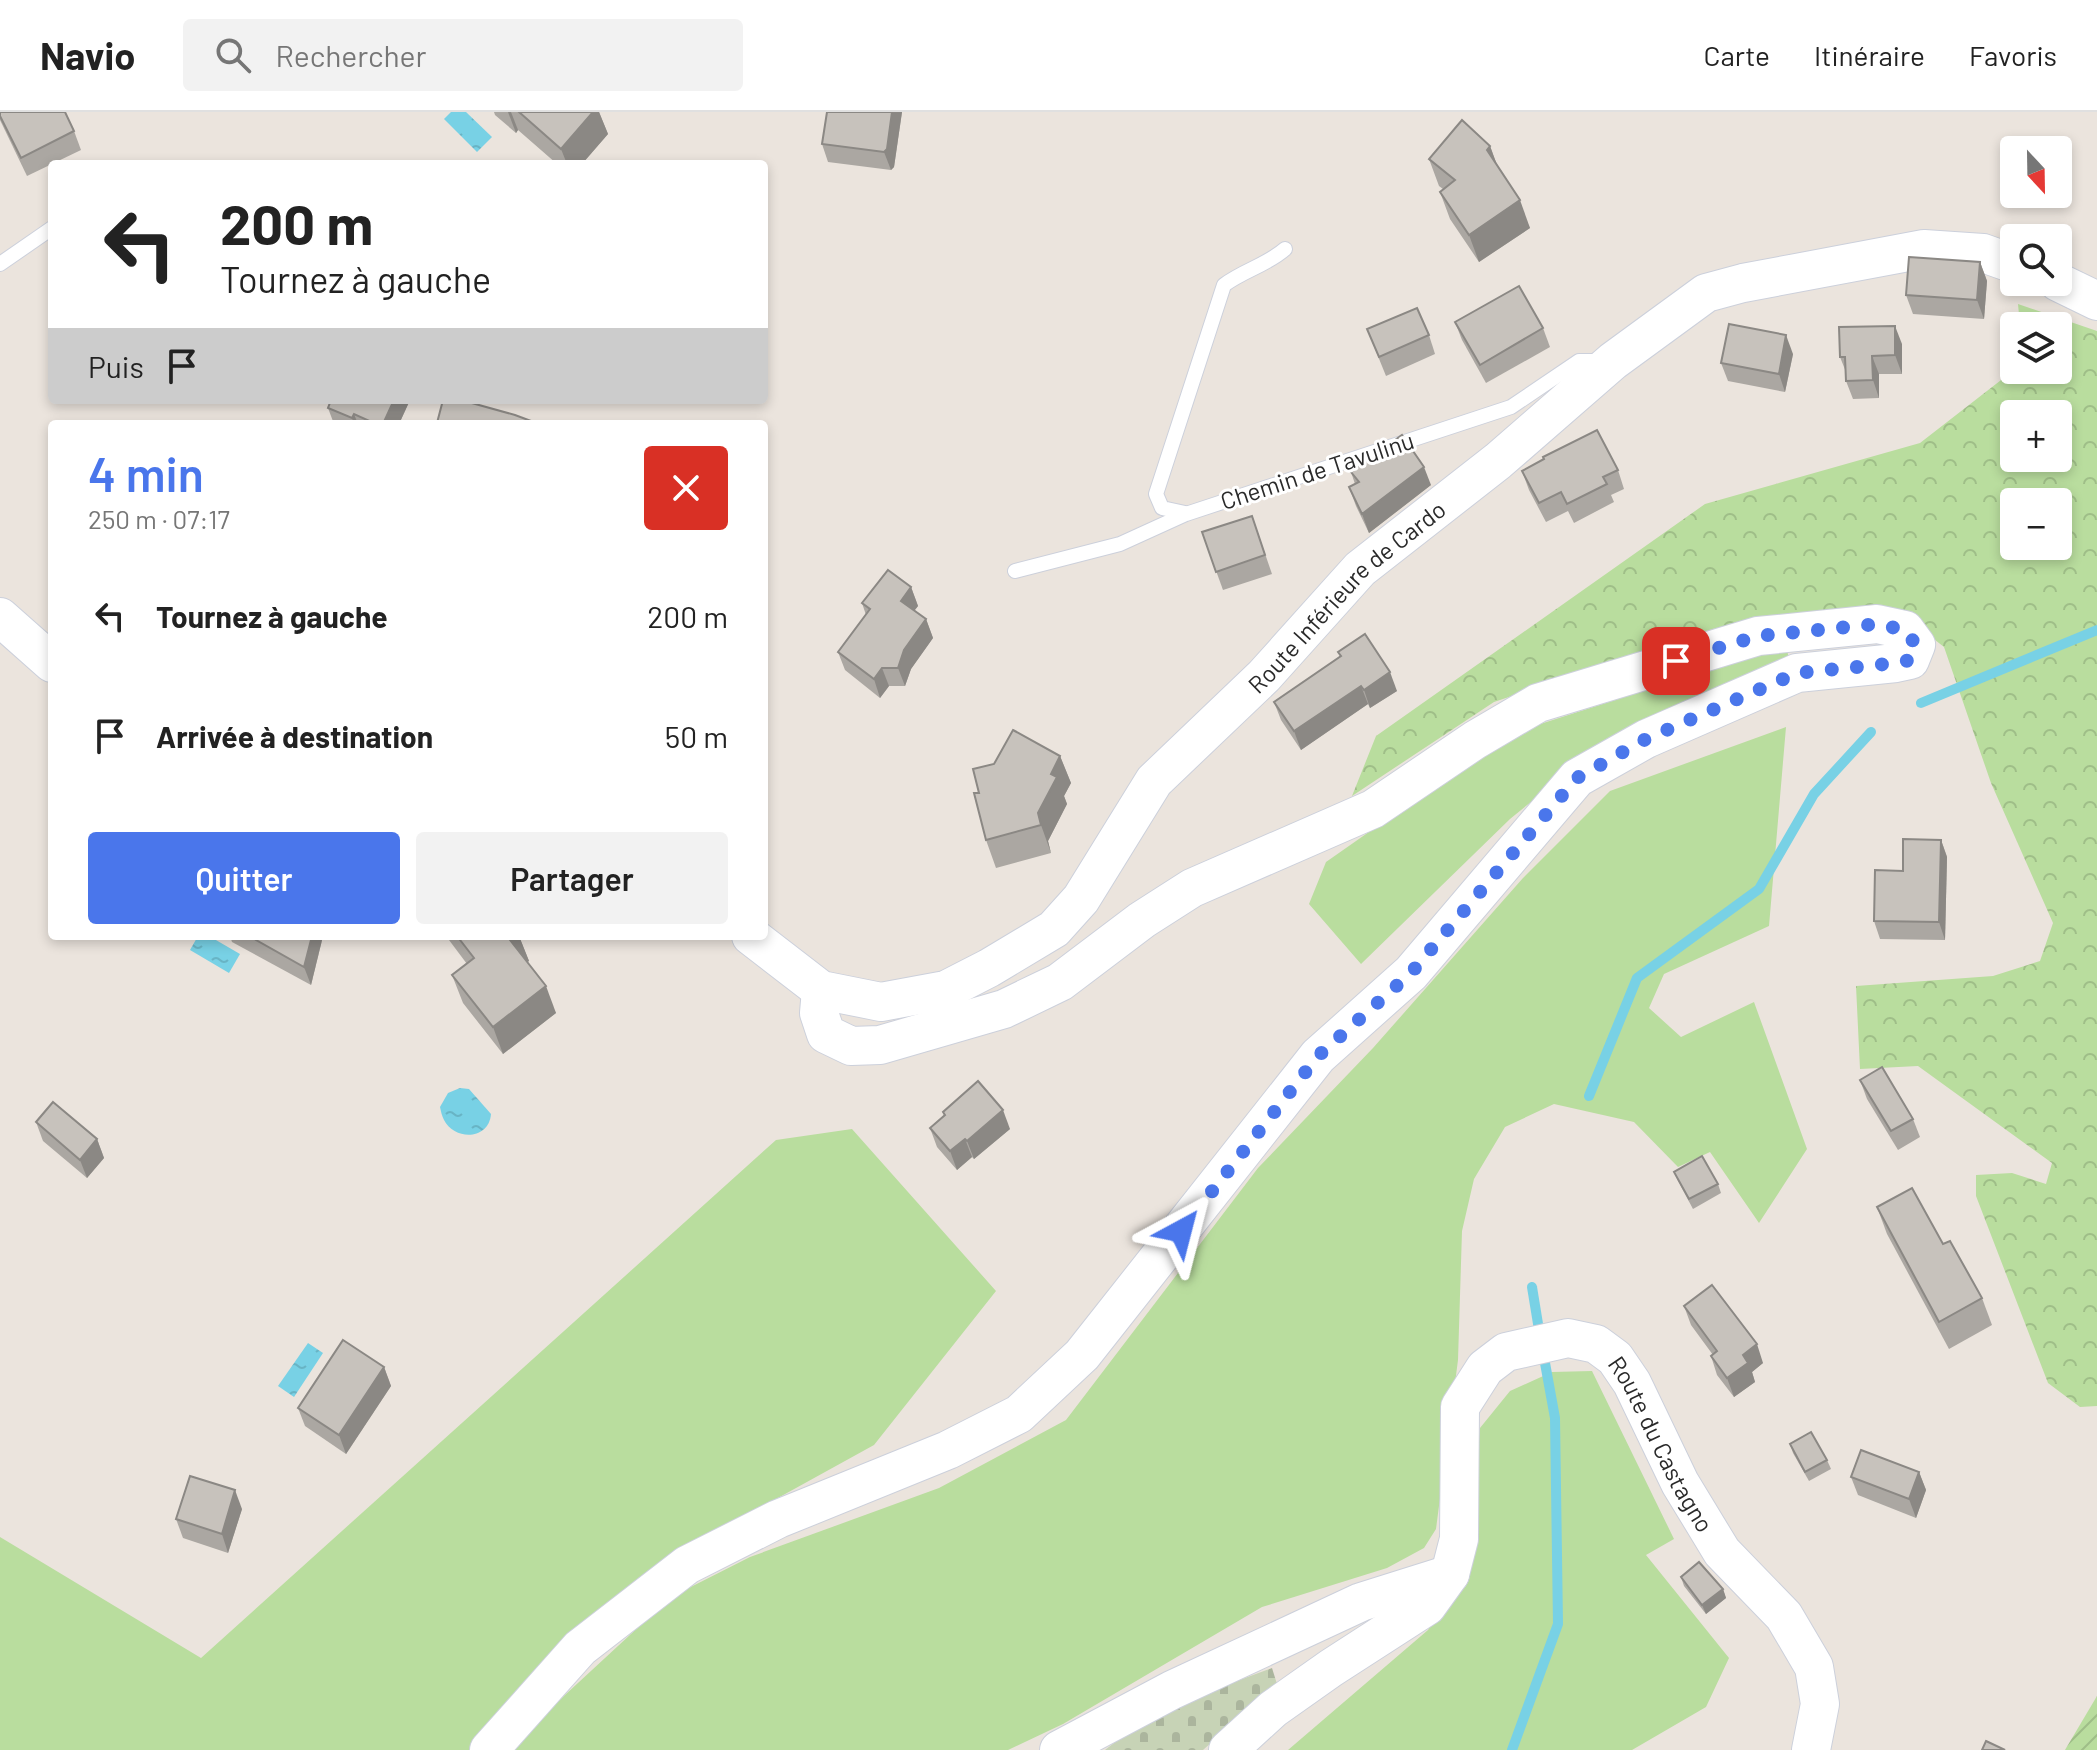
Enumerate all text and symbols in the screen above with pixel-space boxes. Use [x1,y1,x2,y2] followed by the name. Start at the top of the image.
[183,19,743,91] search box
[40,32,135,78] text: Navio
[211,33,255,77] icon: search
[275,37,426,73] text: Rechercher
[1704,38,1770,72] text: Carte
[1814,38,1925,72] text: Itinéraire
[1969,38,2057,72] text: Favoris
[2000,136,2072,208] north arrow
[2000,136,2072,560] map controls
[220,189,373,256] text: 200 m
[88,192,192,296] icon: left
[2000,224,2072,296] button: search
[220,257,491,300] text: Tournez à gauche
[2000,312,2072,384] button: layers
[160,344,204,388] icon: arrive
[88,348,144,384] text: Puis
[2000,400,2072,472] button: +
[1217,425,1417,515] street label: Chemin de Tavulinu
[88,444,204,502] text: 4 min
[644,446,728,530] button: close
[2000,488,2072,560] button: −
[1241,494,1451,699] street label: Route Inférieure de Cardo
[88,503,230,534] text: 250 m · 07:17
[88,594,132,638] icon: left
[156,598,388,634] text: Tournez à gauche
[647,598,728,634] text: 200 m
[1642,627,1710,695] pin
[1654,639,1698,683] icon: arrive
[88,714,132,758] icon: arrive
[156,718,433,754] text: Arrivée à destination
[665,718,728,754] text: 50 m
[88,832,400,924] button: Quitter
[416,832,728,924] button: Partager
[1139,1189,1223,1273] position arrow
[1603,1350,1721,1537] street label: Route du Castagno

